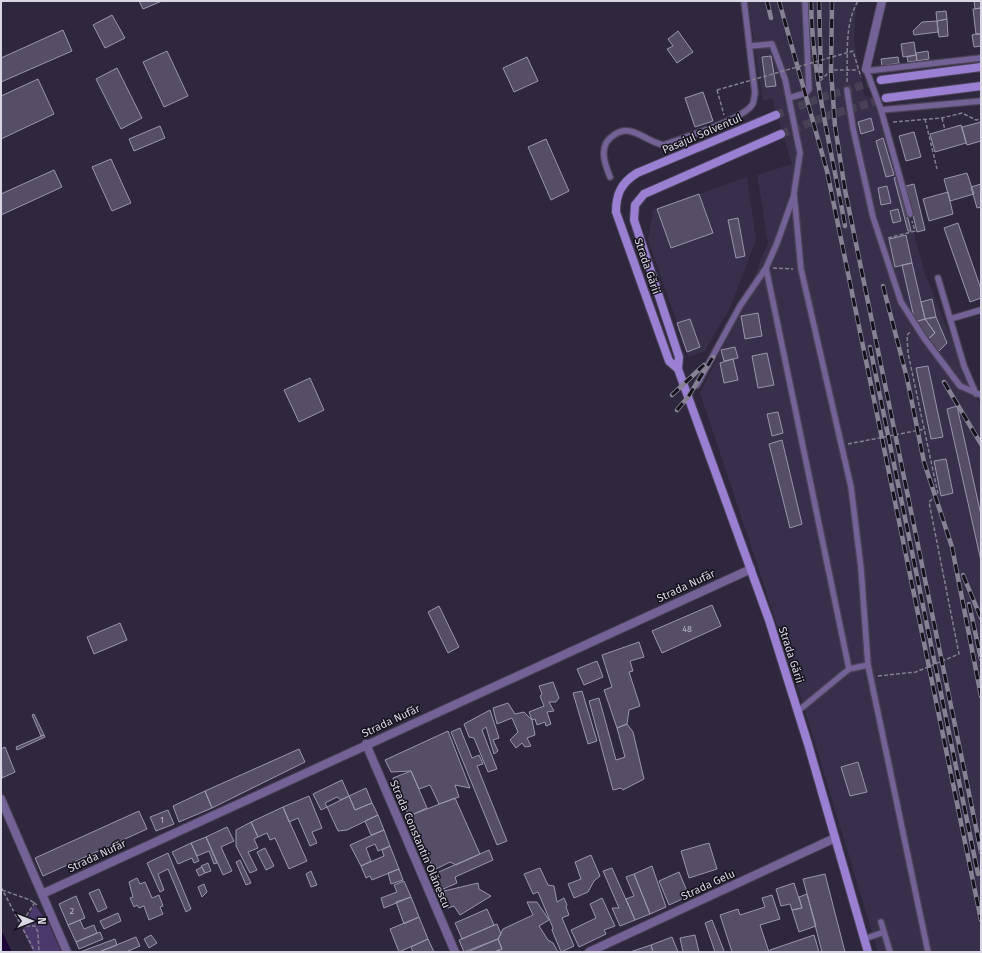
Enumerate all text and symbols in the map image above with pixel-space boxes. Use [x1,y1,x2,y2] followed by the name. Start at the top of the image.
[660,111,744,157] street label: Pasajul Solventul
[631,236,663,296] street label: Strada Gării
[655,567,718,605] street label: Strada Nufăr
[682,624,692,634] house number: 48
[776,625,806,685] street label: Strada Gării
[360,702,423,740] street label: Strada Nufăr
[387,778,453,910] street label: Strada Constantin Olănescu
[160,815,164,825] house number: 1
[66,837,129,875] street label: Strada Nufăr
[679,867,737,903] street label: Strada Gelu
[12,901,52,941] north arrow
[70,906,74,916] house number: 2
[35,917,48,925] text: N

